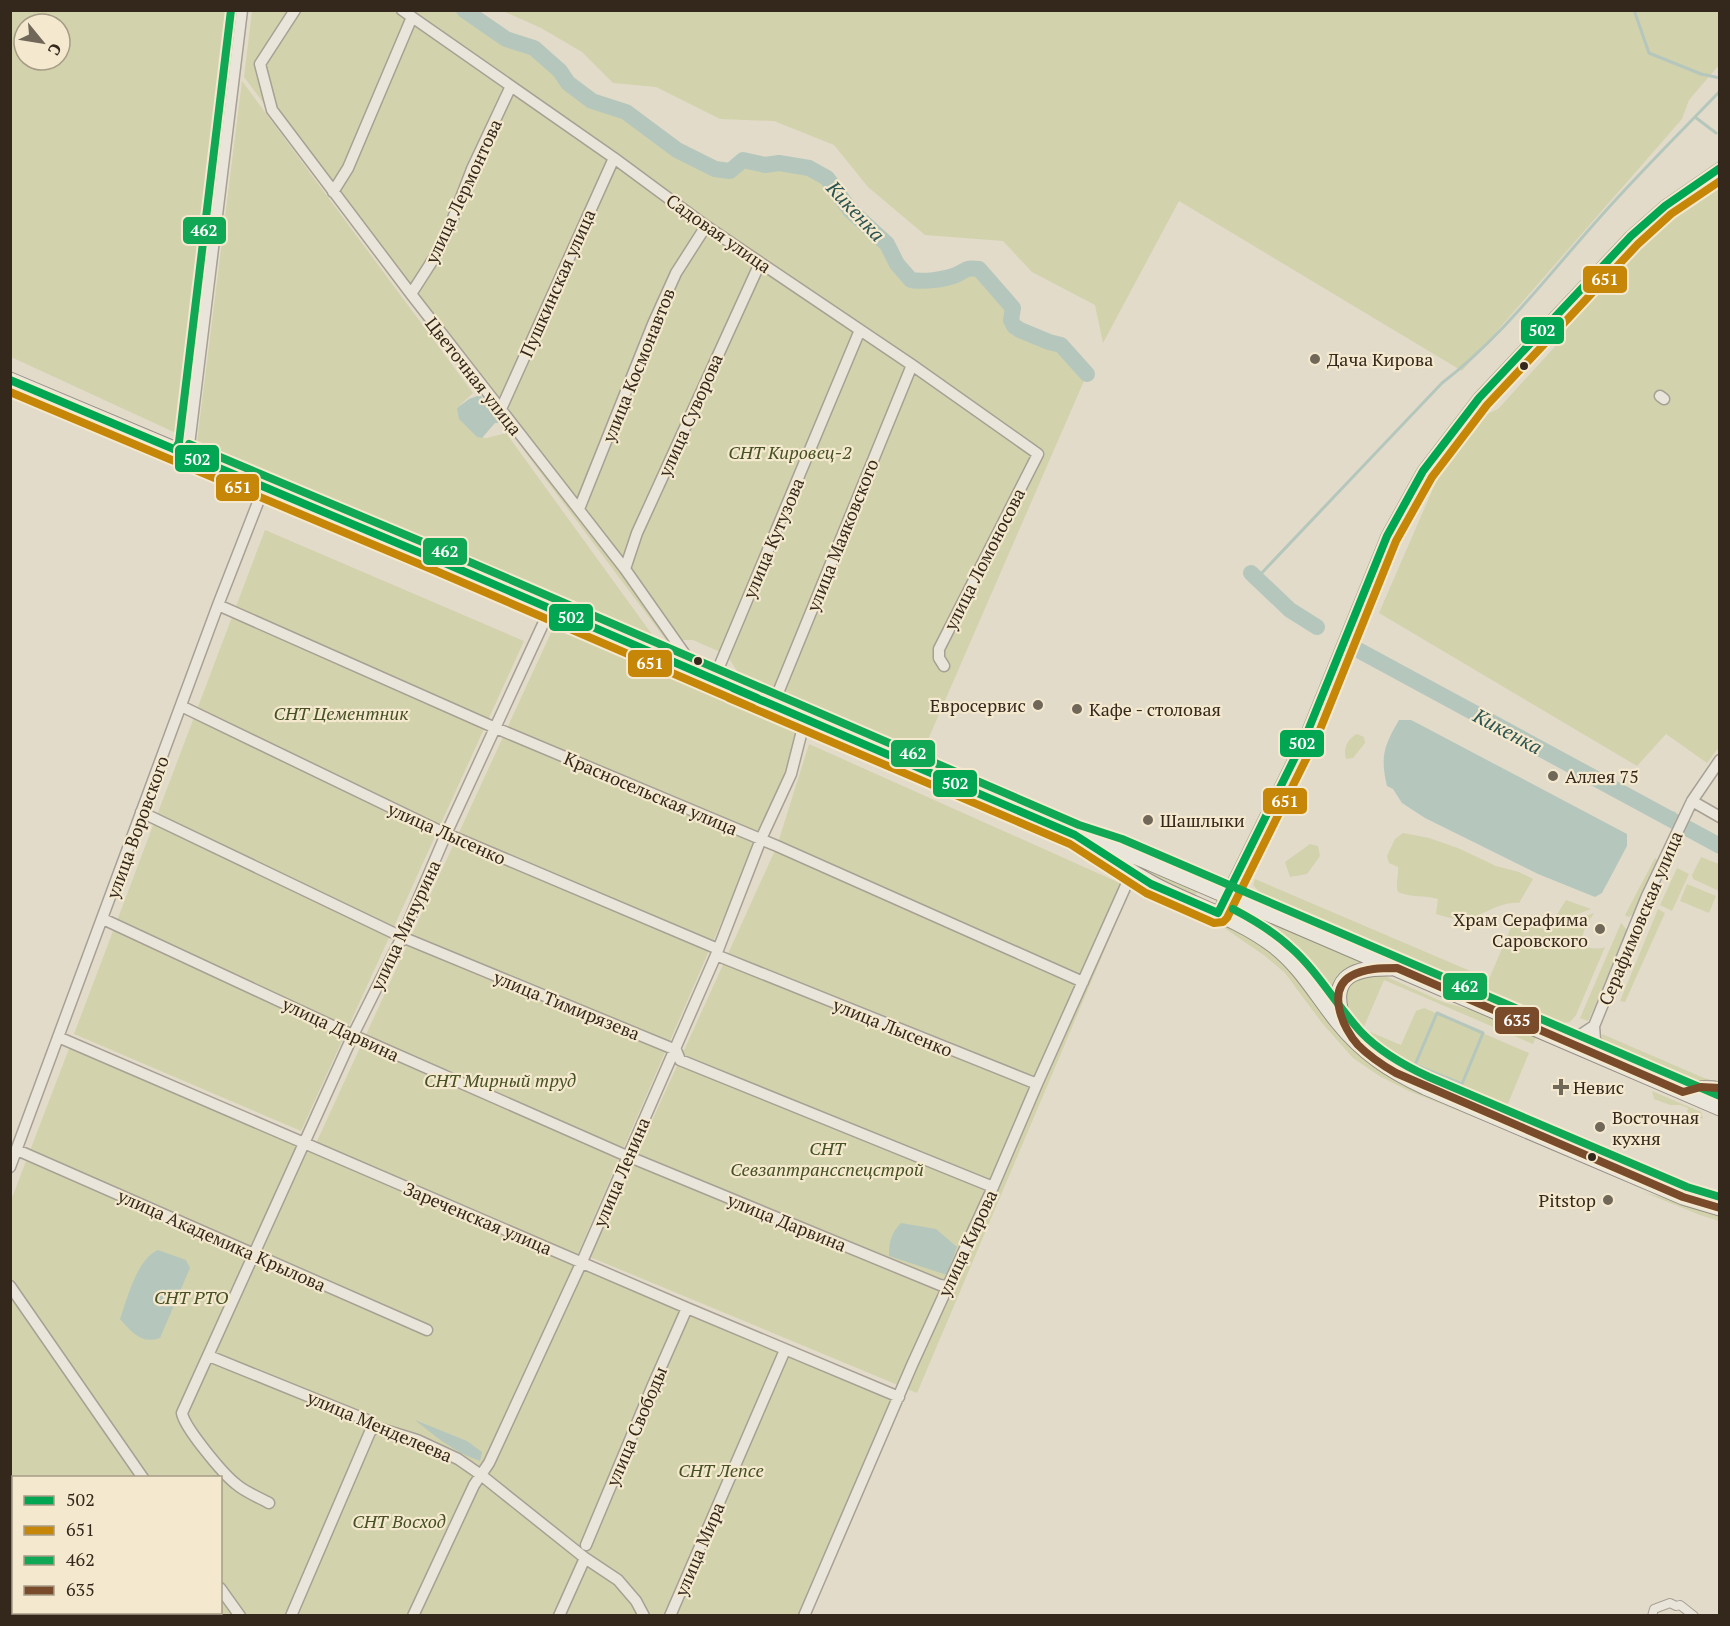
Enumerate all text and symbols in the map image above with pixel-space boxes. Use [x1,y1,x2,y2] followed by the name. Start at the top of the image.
[12,12,72,72] north arrow
[43,39,67,60] text: С
[419,115,507,268] street label: улица Лермонтова
[820,174,891,247] water label: Кикенка
[662,188,776,278] street label: Садовая улица
[514,205,600,361] street label: Пушкинская улица
[182,216,227,245] line badge: 462
[190,219,218,241] text: 462
[1582,265,1628,294] line badge: 651
[1591,268,1619,290] text: 651
[596,284,680,447] street label: улица Космонавтов
[420,312,528,440] street label: Цветочная улица
[1520,316,1565,345] line badge: 502
[1528,319,1556,341] text: 502
[1327,347,1433,371] place label: Дача Кирова
[652,350,728,481] street label: улица Суворова
[1308,352,1322,366] marker: Дача Кирова
[1518,360,1530,372] unlabelled marker
[728,440,852,464] park label: СНТ Кировец-2
[174,444,220,473] line badge: 502
[183,448,211,470] text: 502
[800,455,884,616] street label: улица Маяковского
[215,473,260,502] line badge: 651
[736,474,809,603] street label: улица Кутузова
[224,476,252,498] text: 651
[937,484,1030,635] street label: улица Ломоносова
[422,537,468,566] line badge: 462
[431,540,459,562] text: 462
[548,603,594,632] line badge: 502
[557,606,585,628] text: 502
[627,649,673,678] line badge: 651
[636,652,664,674] text: 651
[692,655,704,667] unlabelled marker
[930,693,1026,717] place label: Евросервис
[1089,697,1221,721] place label: Кафе - столовая
[1031,698,1045,712] marker: Евросервис
[273,701,409,725] park label: СНТ Цементник
[1468,701,1547,760] water label: Кикенка
[1070,702,1084,716] marker: Кафе - столовая
[1279,729,1325,758] line badge: 502
[1288,732,1316,754] text: 502
[890,739,936,768] line badge: 462
[899,742,927,764] text: 462
[560,746,742,840] street label: Красносельская улица
[100,752,174,903] street label: улица Воровского
[1565,764,1639,788] place label: Аллея 75
[932,769,978,798] line badge: 502
[1546,769,1560,783] marker: Аллея 75
[941,772,969,794] text: 502
[1262,787,1308,815] line badge: 651
[1271,790,1299,812] text: 651
[383,796,510,870] street label: улица Лысенко
[1160,808,1245,832] place label: Шашлыки
[1141,813,1155,827] marker: Шашлыки
[1592,827,1688,1009] street label: Серафимовская улица
[364,856,446,995] street label: улица Мичурина
[1453,907,1588,952] place label: Храм Серафима Саровского
[1593,922,1607,936] marker: Храм Серафима Саровского
[489,964,644,1045] street label: улица Тимирязева
[1442,972,1488,1001] line badge: 462
[1451,975,1479,997] text: 462
[278,991,403,1067] street label: улица Дарвина
[829,992,956,1062] street label: улица Лысенко
[1494,1006,1540,1035] line badge: 635
[1503,1009,1531,1031] text: 635
[424,1068,576,1092] park label: СНТ Мирный труд
[1573,1075,1624,1099] place label: Невис
[1554,1080,1568,1094] marker: Невис
[1612,1105,1699,1150] place label: Восточная кухня
[587,1113,655,1231] street label: улица Ленина
[1593,1120,1607,1134] marker: Восточная кухня
[730,1136,924,1181] park label: СНТ Севзаптрансспецстрой
[1586,1151,1598,1163] unlabelled marker
[400,1176,556,1260] street label: Зареченская улица
[113,1183,330,1297] street label: улица Академика Крылова
[931,1186,1002,1301] street label: улица Кирова
[723,1187,850,1257] street label: улица Дарвина
[1539,1188,1596,1212] place label: Pitstop
[1601,1193,1615,1207] marker: Pitstop
[154,1285,229,1309] park label: СНТ РТО
[600,1362,672,1491] street label: улица Свободы
[303,1384,456,1467] street label: улица Менделеева
[678,1458,764,1482] park label: СНТ Лепсе
[12,1476,222,1614] legend
[66,1487,95,1511] text: 502
[668,1498,730,1601] street label: улица Мира
[352,1509,446,1533] park label: СНТ Восход
[66,1517,95,1541] text: 651
[66,1547,95,1571] text: 462
[66,1577,95,1601] text: 635

